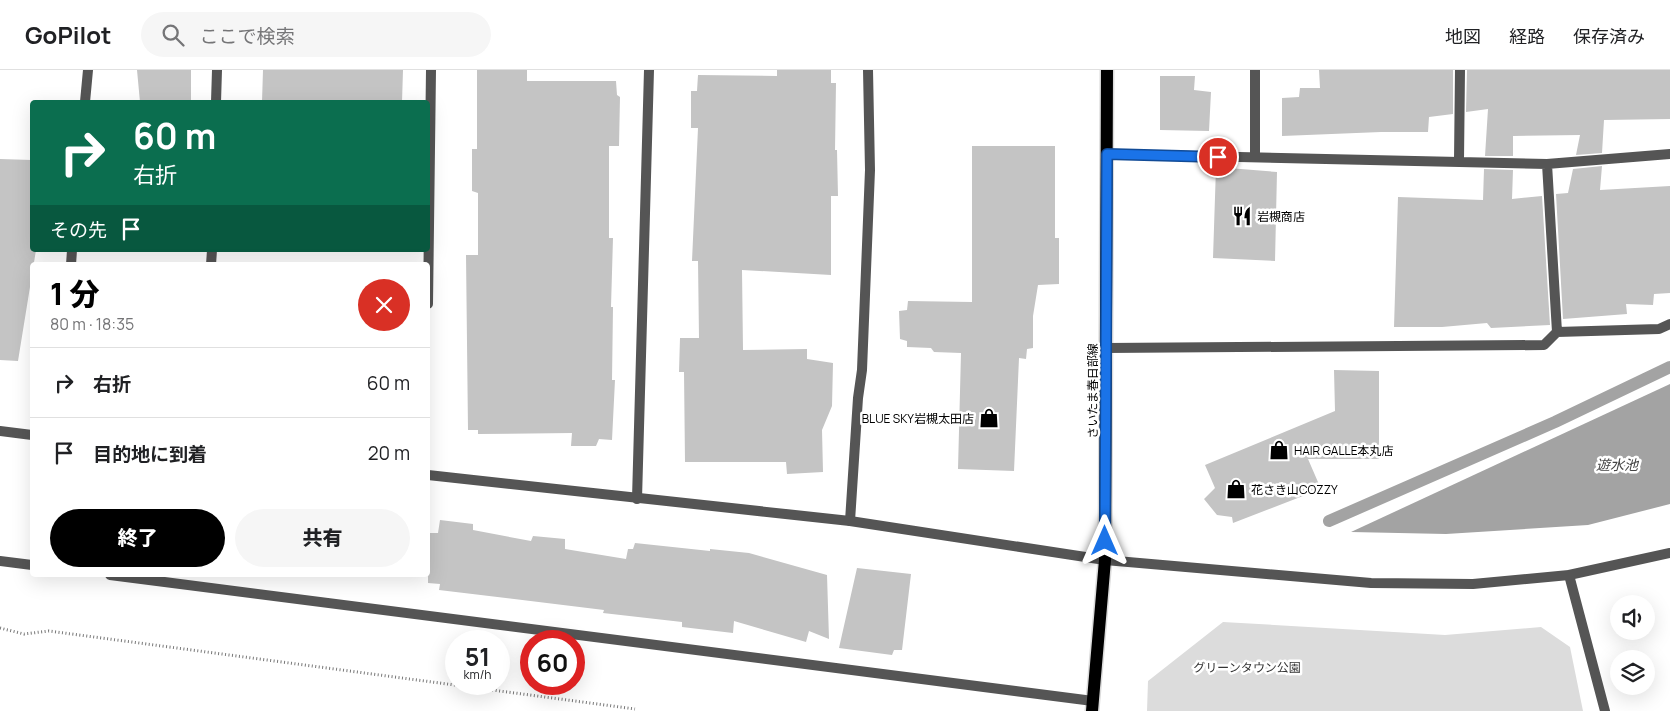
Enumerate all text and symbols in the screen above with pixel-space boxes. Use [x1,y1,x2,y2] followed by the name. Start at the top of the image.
[141,12,491,57] search box
[25,18,111,51] text: GoPilot
[159,21,187,49] icon: search
[199,23,294,49] text: ここで検索
[1445,24,1481,48] text: 地図
[1509,24,1545,48] text: 経路
[1573,24,1645,48] text: 保存済み
[133,112,216,160] text: 60 m
[50,120,115,185] icon: right
[1197,136,1239,178] pin
[1204,143,1232,171] icon: arrive
[133,160,177,190] text: 右折
[1231,205,1253,227] restaurant icon: 岩槻商店
[1257,208,1305,225] place label: 岩槻商店
[117,215,145,243] icon: arrive
[50,217,107,243] text: その先
[50,273,100,314] text: 1 分
[358,279,410,331] button: close
[50,313,134,335] text: 80 m · 18:35
[1084,343,1101,439] street label: さいたま春日部線
[50,369,78,397] icon: right
[367,370,410,396] text: 60 m
[93,371,131,397] text: 右折
[978,407,1000,429] shop icon: BLUE SKY岩槻太田店
[862,410,974,427] place label: BLUE SKY岩槻太田店
[50,439,78,467] icon: arrive
[1268,439,1290,461] shop icon: HAIR GALLE本丸店
[368,440,410,466] text: 20 m
[93,441,207,467] text: 目的地に到着
[1294,442,1394,459] place label: HAIR GALLE本丸店
[1596,455,1640,474] water label: 遊水池
[1225,478,1247,500] shop icon: 花さき山COZZY
[1251,481,1338,498] place label: 花さき山COZZY
[50,509,225,567] button: 終了
[235,509,410,567] button: 共有
[1078,514,1130,566] position arrow
[1610,595,1655,695] map controls
[1610,595,1655,640] button: sound
[520,630,585,695] speed limit sign: 60
[465,639,490,674] text: 51
[1610,650,1655,695] button: layers
[1193,659,1301,676] park label: グリーンタウン公園
[464,666,491,683] text: km/h

